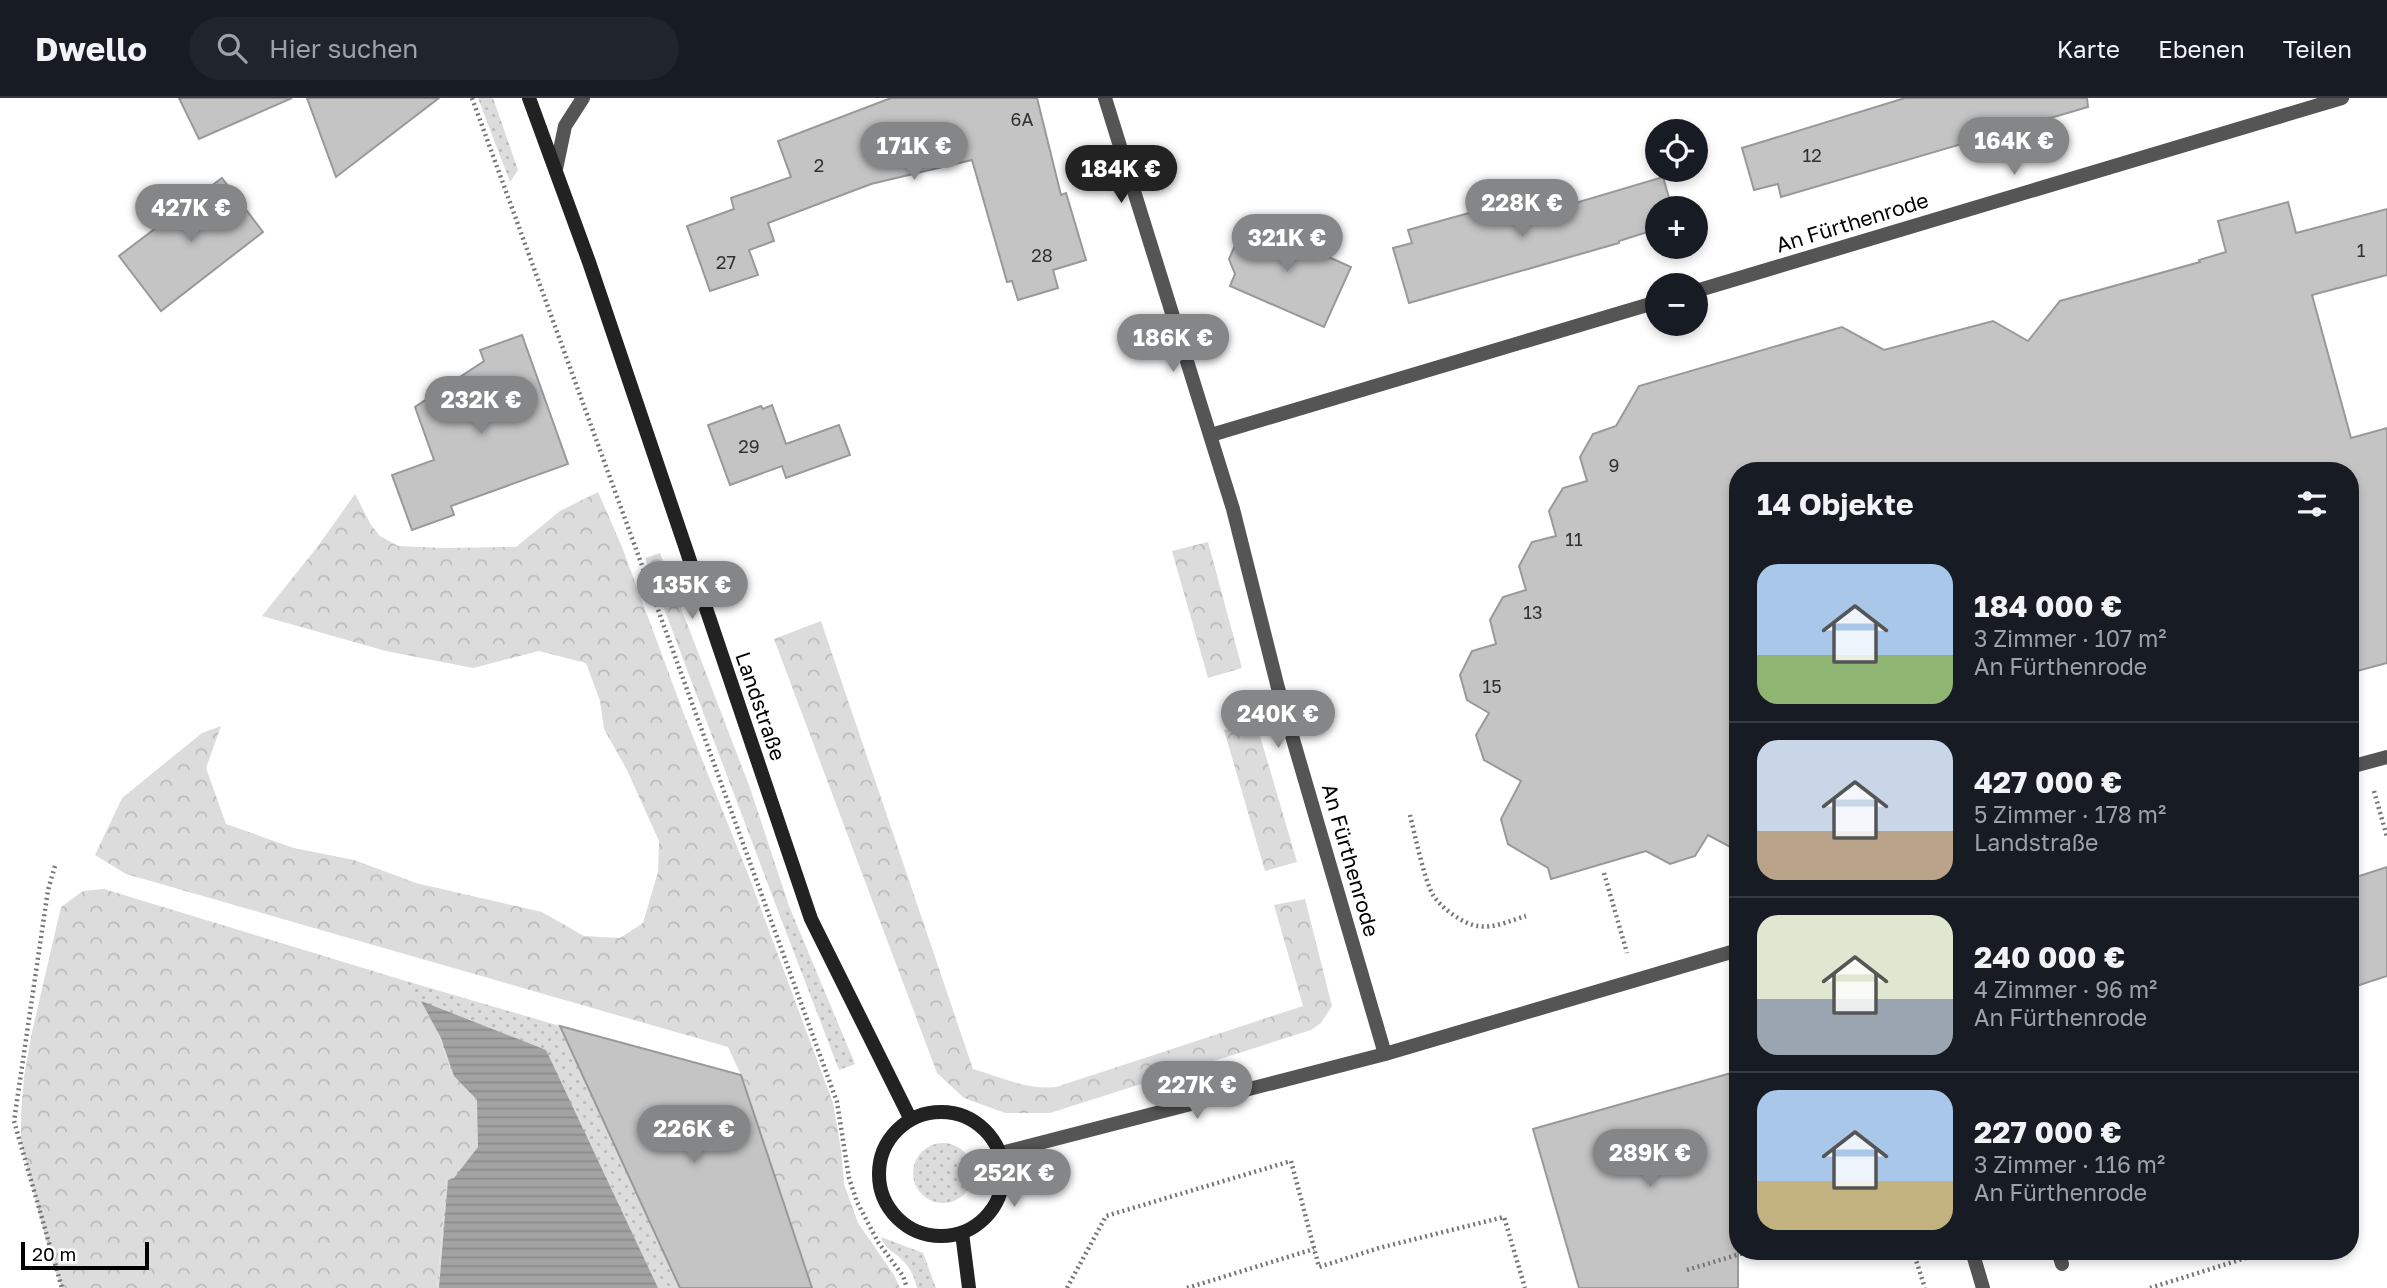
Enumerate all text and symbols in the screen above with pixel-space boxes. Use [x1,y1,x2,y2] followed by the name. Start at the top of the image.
[189,17,679,80] search box
[35,29,147,68] text: Dwello
[213,29,251,67] icon: search
[269,33,418,64] text: Hier suchen
[2057,34,2120,63] text: Karte
[2158,34,2245,63] text: Ebenen
[2283,34,2352,63] text: Teilen
[1011,108,1033,130] house number: 6A
[1957,118,2071,177] pin: 164K €
[1645,119,1708,336] map controls
[1645,119,1708,182] button: locate
[857,122,971,182] pin: 171K €
[1974,126,2054,154] text: 164K €
[877,131,951,159] text: 171K €
[1802,144,1822,166] house number: 12
[1064,146,1178,205] pin: 184K €
[814,154,824,176] house number: 2
[1081,154,1161,182] text: 184K €
[1465,180,1579,239] pin: 228K €
[134,184,248,244] pin: 427K €
[1773,186,1931,258] street label: An Fürthenrode
[1481,188,1563,216] text: 228K €
[151,193,231,221] text: 427K €
[1645,196,1708,259] button: +
[1230,214,1344,274] pin: 321K €
[1248,223,1326,251] text: 321K €
[2357,239,2366,261] house number: 1
[1031,244,1053,266] house number: 28
[716,251,736,273] house number: 27
[1645,273,1708,336] button: −
[1116,314,1230,374] pin: 186K €
[1133,323,1213,351] text: 186K €
[424,376,538,436] pin: 232K €
[441,385,521,413] text: 232K €
[738,435,760,457] house number: 29
[1609,454,1619,476] house number: 9
[2293,485,2331,523] icon: filters
[1757,486,1914,522] text: 14 Objekte
[1565,528,1583,550] house number: 11
[635,561,749,621] pin: 135K €
[653,570,731,598] text: 135K €
[1974,588,2122,624] text: 184 000 €
[1813,592,1897,676] icon: home
[1523,601,1543,623] house number: 13
[1974,624,2167,652] text: 3 Zimmer · 107 m²
[730,648,792,764] street label: Landstraße
[1974,652,2147,680] text: An Fürthenrode
[1482,675,1502,697] house number: 15
[1221,690,1335,750] pin: 240K €
[1237,699,1319,727] text: 240K €
[1974,764,2122,800] text: 427 000 €
[1813,768,1897,852] icon: home
[1317,780,1385,940] street label: An Fürthenrode
[1974,800,2166,828] text: 5 Zimmer · 178 m²
[1974,828,2098,856] text: Landstraße
[1974,939,2125,975] text: 240 000 €
[1813,943,1897,1027] icon: home
[1974,975,2157,1003] text: 4 Zimmer · 96 m²
[1974,1003,2147,1031] text: An Fürthenrode
[1140,1062,1254,1121] pin: 227K €
[1157,1070,1237,1098] text: 227K €
[637,1105,751,1165] pin: 226K €
[653,1114,735,1142] text: 226K €
[1974,1114,2122,1150] text: 227 000 €
[1813,1118,1897,1202] icon: home
[1593,1130,1707,1189] pin: 289K €
[1609,1138,1691,1166] text: 289K €
[957,1150,1071,1209] pin: 252K €
[1974,1150,2165,1178] text: 3 Zimmer · 116 m²
[974,1158,1054,1186] text: 252K €
[1974,1178,2147,1206] text: An Fürthenrode
[21,1239,149,1271] scale bar
[32,1242,76,1265] text: 20 m

